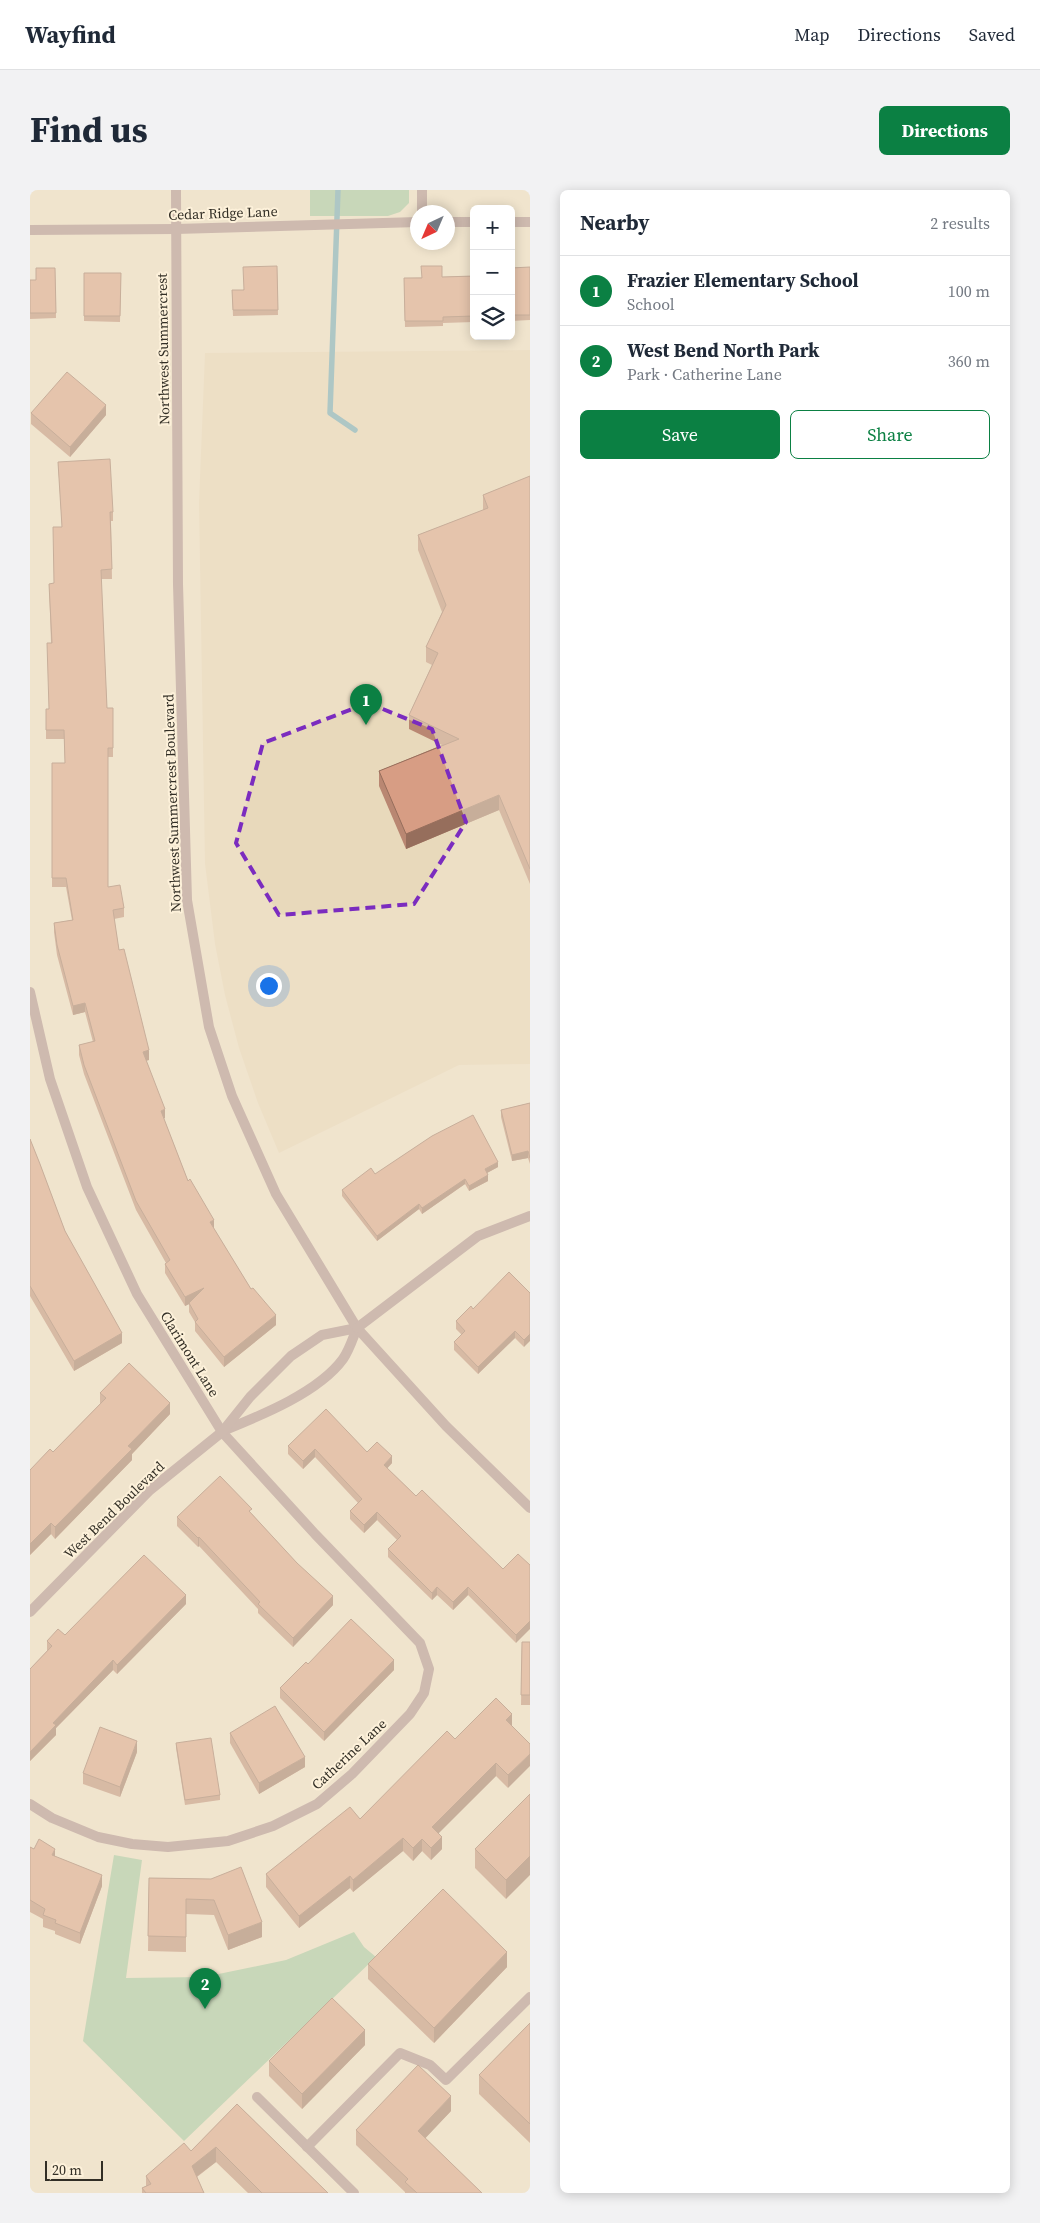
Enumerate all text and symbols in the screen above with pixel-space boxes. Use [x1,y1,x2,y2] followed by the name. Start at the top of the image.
[25,18,116,51] text: Wayfind
[794,22,830,47] text: Map
[858,22,941,47] text: Directions
[969,22,1015,47] text: Saved
[30,106,148,154] text: Find us
[879,106,1010,155] button: Directions
[168,201,278,225] street label: Cedar Ridge Lane
[410,205,455,250] north arrow
[470,205,515,340] map controls
[470,205,515,250] button: +
[580,208,650,237] text: Nearby
[930,212,990,234] text: 2 results
[470,250,515,295] button: −
[627,267,859,293] text: Frazier Elementary School
[152,273,174,425] street label: Northwest Summercrest
[592,280,600,302] text: 1
[948,280,990,302] text: 100 m
[627,293,675,315] text: School
[470,295,515,340] button: layers
[627,337,819,363] text: West Bend North Park
[592,350,600,372] text: 2
[948,350,990,372] text: 360 m
[627,363,782,385] text: Park · Catherine Lane
[580,410,780,459] button: Save
[790,410,990,459] button: Share
[350,684,382,725] pin: 1
[158,694,186,912] street label: Northwest Summercrest Boulevard
[256,973,282,999] your location
[156,1307,224,1401] street label: Clarimont Lane
[59,1457,169,1563] street label: West Bend Boulevard
[307,1714,391,1794] street label: Catherine Lane
[189,1968,221,2009] pin: 2
[45,2158,102,2181] scale bar
[52,2160,82,2180] text: 20 m

